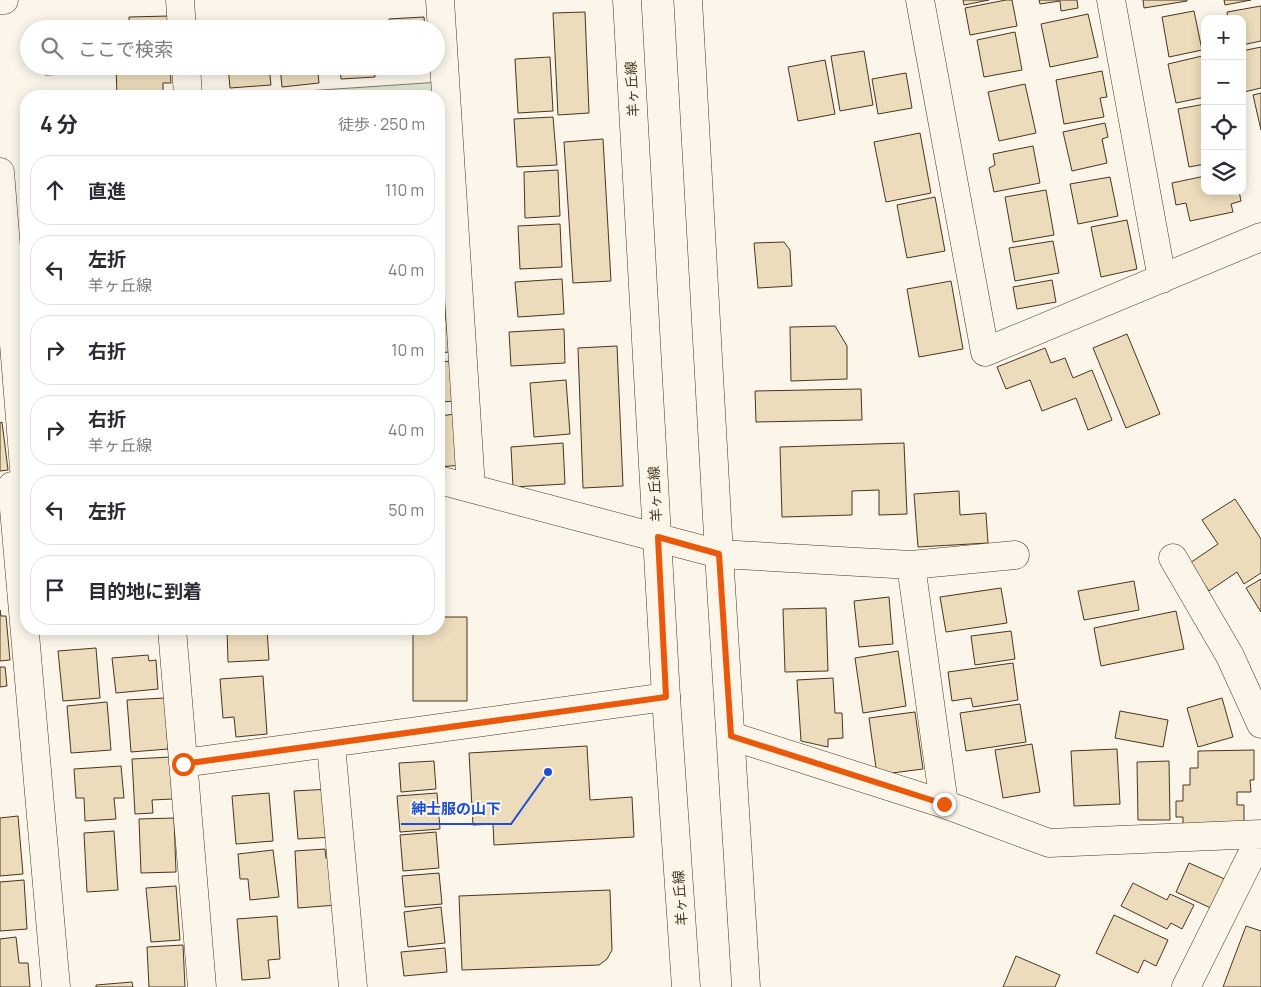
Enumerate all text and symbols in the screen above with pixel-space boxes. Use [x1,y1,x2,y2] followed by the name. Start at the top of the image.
[1201,15,1246,195] map controls
[1201,15,1246,60] button: +
[20,20,445,75] search box
[38,34,66,62] icon: search
[78,36,173,62] text: ここで検索
[1201,60,1246,105] button: −
[621,61,642,117] street label: 羊ヶ丘線
[1201,105,1246,150] button: locate
[40,110,78,138] text: 4 分
[338,113,425,135] text: 徒歩 · 250 m
[1201,150,1246,195] button: layers
[41,176,69,204] icon: ahead
[88,178,126,204] text: 直進
[385,179,424,201] text: 110 m
[88,246,126,272] text: 左折
[41,256,69,284] icon: left
[388,259,424,281] text: 40 m
[88,274,152,296] text: 羊ヶ丘線
[41,336,69,364] icon: right
[88,338,126,364] text: 右折
[391,339,424,361] text: 10 m
[88,406,126,432] text: 右折
[41,416,69,444] icon: right
[388,419,424,441] text: 40 m
[88,434,152,456] text: 羊ヶ丘線
[644,466,665,522] street label: 羊ヶ丘線
[41,496,69,524] icon: left
[88,498,126,524] text: 左折
[388,499,424,521] text: 50 m
[41,576,69,604] icon: arrive
[88,578,202,604] text: 目的地に到着
[172,753,195,776] route start
[933,793,956,816] route end
[401,794,511,824] callout: 紳士服の山下
[411,798,501,819] text: 紳士服の山下
[668,869,691,927] street label: 羊ヶ丘線

